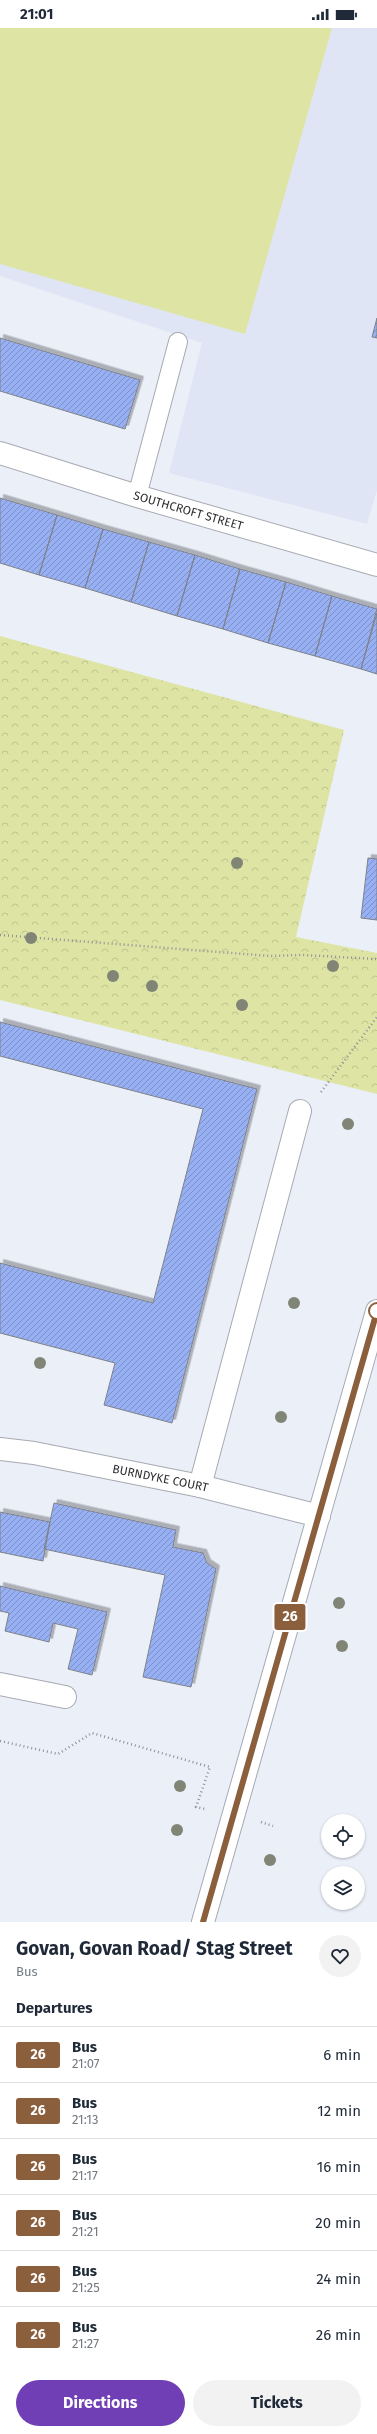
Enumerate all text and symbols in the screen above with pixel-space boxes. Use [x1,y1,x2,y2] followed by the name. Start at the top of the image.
[20,5,53,23] text: 21:01
[132,488,246,533] street label: SOUTHCROFT STREET
[368,1302,377,1320] unlabelled marker
[111,1462,210,1495] street label: BURNDYKE COURT
[272,1604,308,1630] line badge: 26
[282,1608,298,1625] text: 26
[321,1814,365,1910] map controls
[321,1814,365,1858] button: locate
[321,1866,365,1910] button: layers
[319,1935,361,1977] button: heart
[16,1937,293,1960] text: Govan, Govan Road/ Stag Street
[16,1964,38,1979] text: Bus
[16,1999,93,2017] text: Departures
[72,2038,97,2056] text: Bus
[30,2046,46,2063] text: 26
[323,2046,361,2064] text: 6 min
[72,2056,100,2071] text: 21:07
[72,2094,97,2112] text: Bus
[30,2102,46,2119] text: 26
[317,2102,361,2120] text: 12 min
[72,2112,98,2127] text: 21:13
[72,2150,97,2168] text: Bus
[30,2158,46,2175] text: 26
[317,2158,361,2176] text: 16 min
[72,2168,98,2183] text: 21:17
[72,2206,97,2224] text: Bus
[30,2214,46,2231] text: 26
[315,2214,361,2232] text: 20 min
[72,2224,99,2239] text: 21:21
[72,2262,97,2280] text: Bus
[30,2270,46,2287] text: 26
[316,2270,361,2288] text: 24 min
[72,2280,100,2295] text: 21:25
[72,2318,97,2336] text: Bus
[30,2326,46,2343] text: 26
[316,2326,361,2344] text: 26 min
[72,2336,99,2351] text: 21:27
[16,2380,185,2426] button: Directions
[193,2380,361,2426] button: Tickets

